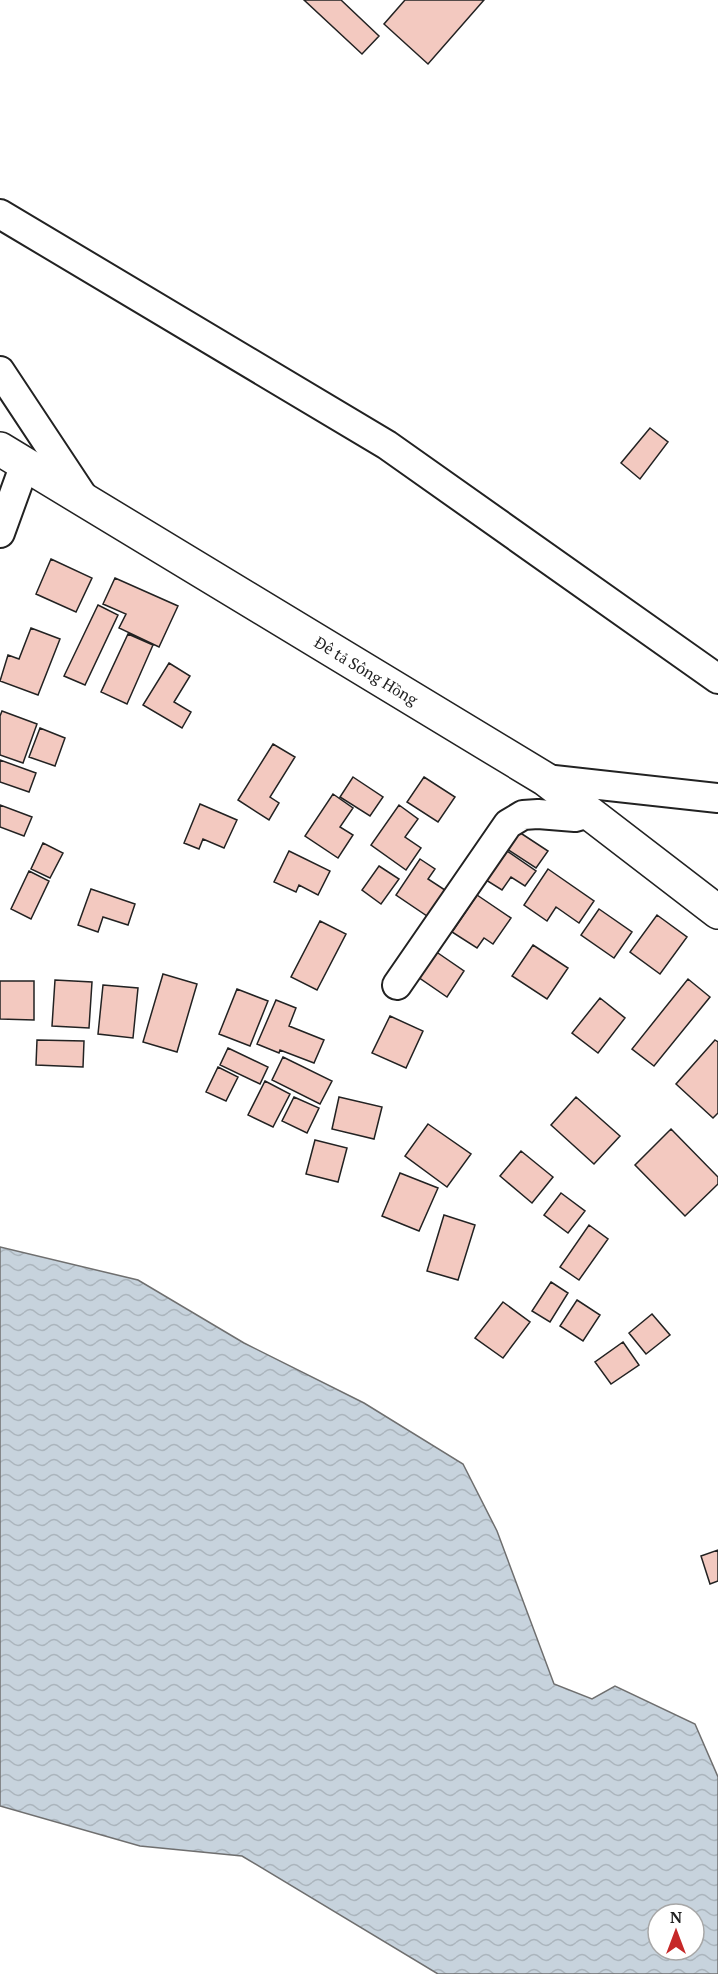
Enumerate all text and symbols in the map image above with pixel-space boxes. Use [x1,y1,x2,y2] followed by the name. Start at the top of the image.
[310,631,422,711] street label: Đê tả Sông Hồng
[646,1902,706,1962] north arrow
[670,1906,682,1928] text: N

